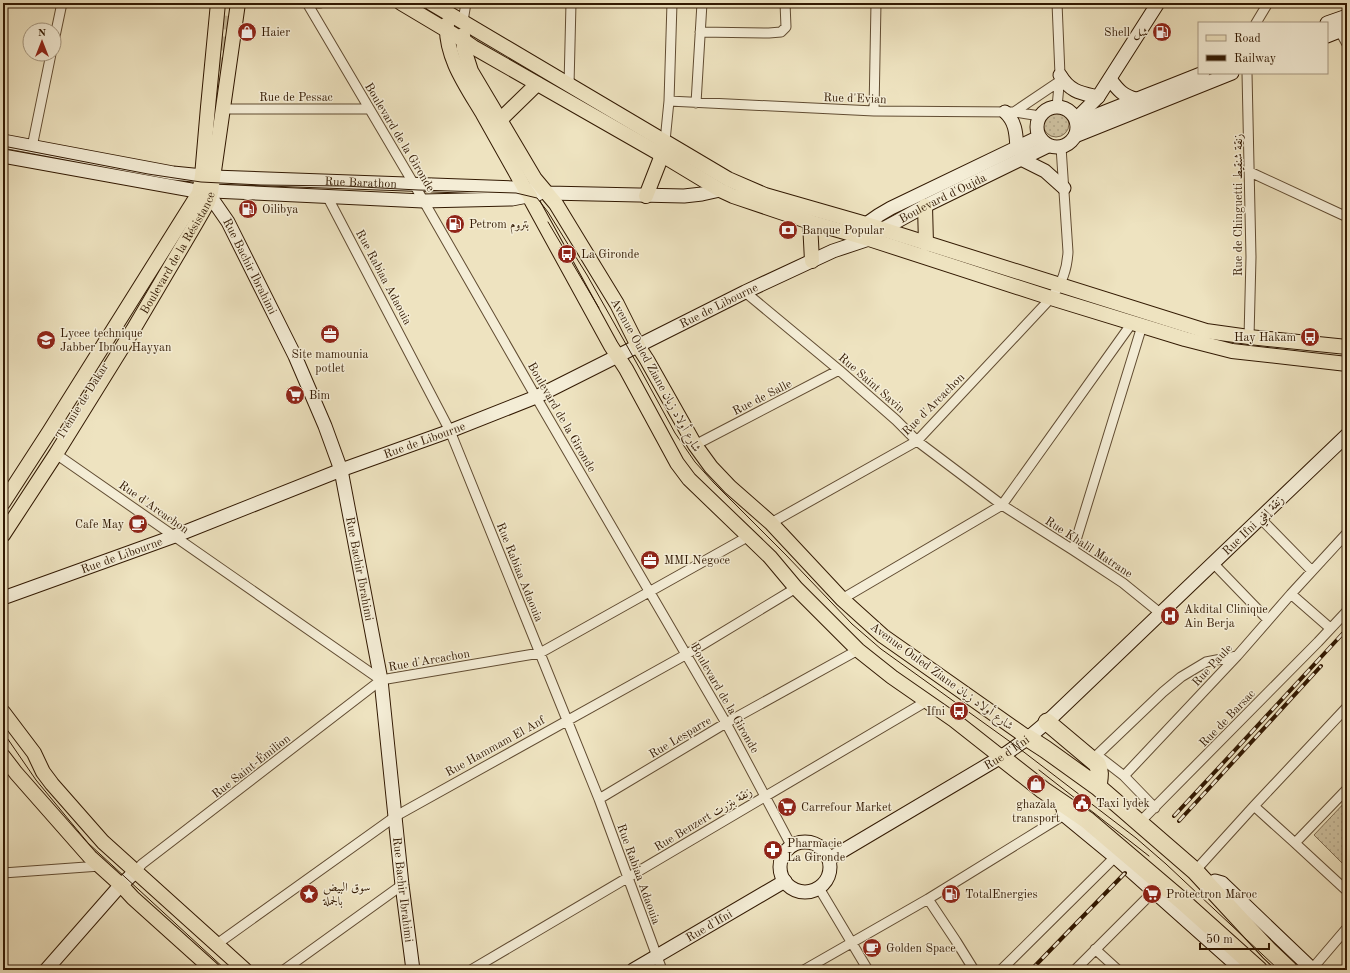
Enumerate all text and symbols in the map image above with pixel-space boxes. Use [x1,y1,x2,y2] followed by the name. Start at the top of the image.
[236,21,258,43] shop icon: Haier
[1151,21,1173,43] fuel station icon: Shell شل
[22,22,62,62] north arrow
[1198,22,1328,74] legend
[261,27,290,39] place label: Haier
[1104,27,1148,41] place label: Shell شل
[38,28,47,39] text: N
[1234,33,1261,45] text: Road
[1234,53,1277,65] text: Railway
[362,81,437,194] street label: Boulevard de la Gironde
[259,92,333,104] street label: Rue de Pessac
[823,92,887,106] street label: Rue d'Evian
[1232,134,1245,276] street label: Rue de Chinguetti زنقة شنقيط
[897,172,989,226] street label: Boulevard d'Oujda
[324,176,397,191] street label: Rue Barathon
[139,190,218,316] street label: Boulevard de la Résistance
[237,198,259,220] fuel station icon: Oilibya
[262,204,298,216] place label: Oilibya
[444,213,466,235] fuel station icon: Petrom بتروم
[220,217,278,317] street label: Rue Bachir Ibrahimi
[469,219,529,235] place label: Petrom بتروم
[777,219,799,241] bank icon: Banque Popular
[802,225,884,237] place label: Banque Popular
[353,228,413,327] street label: Rue Rabiaa Adaouia
[556,243,578,265] bus stop icon: La Gironde
[581,249,640,261] place label: La Gironde
[678,282,760,331] street label: Rue de Libourne
[604,295,705,456] street label: Avenue Ouled Ziane شارع أولاد زيان
[319,323,341,345] office icon: Site mamounia potlet
[1299,326,1321,348] bus stop icon: Hay Hakam
[60,328,172,354] place label: Lycee technique Jabber Ibnou Hayyan
[35,329,57,351] school or university icon: Lycee technique Jabber Ibnou Hayyan
[1234,332,1296,344] place label: Hay Hakam
[292,349,368,375] place label: Site mamounia potlet
[836,352,907,416] street label: Rue Saint Savin
[54,361,111,442] street label: Trémie de Dakar
[525,361,598,475] street label: Boulevard de la Gironde
[900,371,967,438] street label: Rue d'Arcachon
[731,378,794,418] street label: Rue de Salle
[284,384,306,406] supermarket icon: Bim
[309,390,331,402] place label: Bim
[382,420,468,461] street label: Rue de Libourne
[116,479,191,537] street label: Rue d'Arcachon
[1221,493,1290,561] street label: Rue Ifni زنقة إفني
[127,513,149,535] cafe icon: Cafe May
[1043,515,1135,581] street label: Rue Khalil Matrane
[343,516,375,622] street label: Rue Bachir Ibrahimi
[75,519,125,531] place label: Cafe May
[494,521,544,624] street label: Rue Rabiaa Adaouia
[79,536,165,576] street label: Rue de Libourne
[639,549,661,571] office icon: MMI Negoce
[664,555,731,567] place label: MMI Negoce
[1184,604,1268,630] place label: Akdital Clinique Ain Berja
[1159,605,1181,627] hospital icon: Akdital Clinique Ain Berja
[865,619,1017,736] street label: Avenue Ouled Ziane شارع أولاد زيان
[688,642,761,756] street label: Boulevard de la Gironde
[1190,642,1235,689] street label: Rue Paule
[388,648,471,674] street label: Rue d'Arcachon
[1198,688,1258,750] street label: Rue de Barsac
[948,700,970,722] bus stop icon: Ifni
[927,706,945,718] place label: Ifni
[444,714,548,779] street label: Rue Hammam El Anf
[647,714,714,761] street label: Rue Lesparre
[208,730,293,801] street label: Rue Saint-Émilion
[982,734,1032,773] street label: Rue d'Ifni
[1025,773,1047,795] shop icon: ghazala transport
[653,786,755,854] street label: Rue Benzert زنقة بنزرت
[1071,792,1093,814] public building icon: Taxi lydek
[776,796,798,818] supermarket icon: Carrefour Market
[1096,798,1150,810] place label: Taxi lydek
[1012,799,1060,825] place label: ghazala transport
[801,802,892,814] place label: Carrefour Market
[614,823,662,926] street label: Rue Rabiaa Adaouia
[390,837,414,943] street label: Rue Bachir Ibrahimi
[787,838,846,864] place label: Pharmacie La Gironde
[762,839,784,861] pharmacy icon: Pharmacie La Gironde
[322,882,370,908] place label: سوق البيض بالجملة
[298,883,320,905] place icon: سوق البيض بالجملة
[940,883,962,905] fuel station icon: TotalEnergies
[1141,883,1163,905] supermarket icon: Protectron Maroc
[965,889,1038,901] place label: TotalEnergies
[1166,889,1257,901] place label: Protectron Maroc
[684,908,735,945] street label: Rue d'Ifni
[1200,925,1269,951] scale bar
[1206,933,1233,946] text: 50 m
[861,937,883,959] cafe icon: Golden Space
[886,943,956,955] place label: Golden Space

